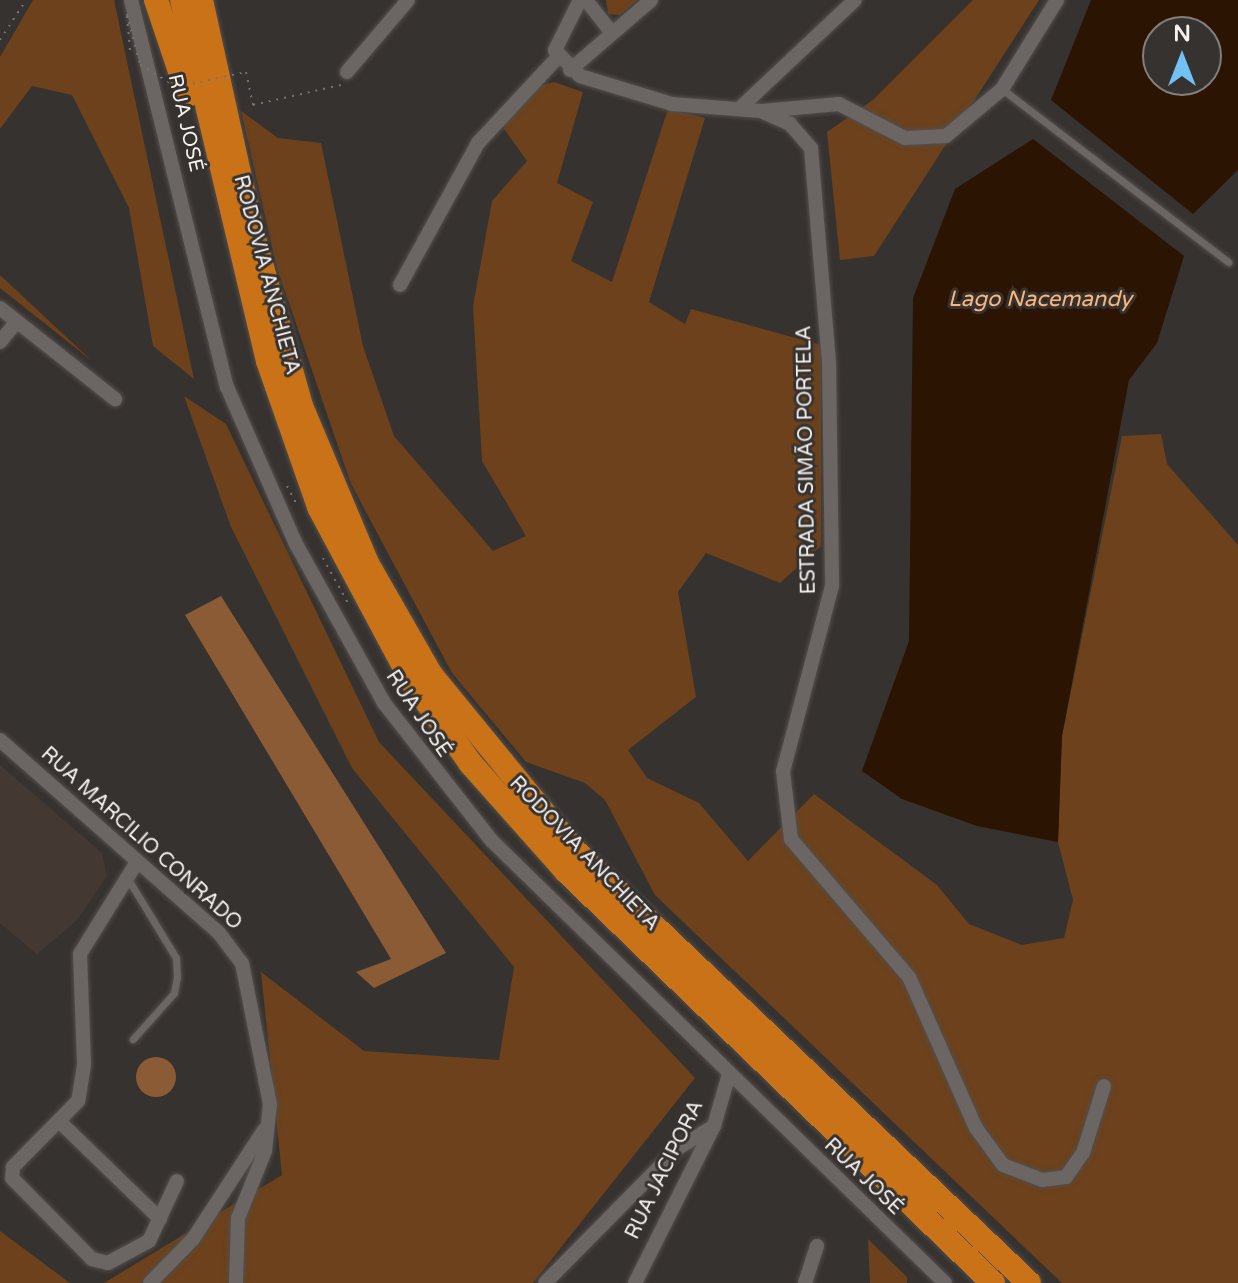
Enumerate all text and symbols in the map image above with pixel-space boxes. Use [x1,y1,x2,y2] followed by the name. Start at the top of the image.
[1142,16,1222,96] north arrow
[1173,21,1191,47] text: N
[162,72,208,174] street label: RUA JOSÉ
[228,173,304,377] street label: RODOVIA ANCHIETA
[948,287,1132,313] water label: Lago Nacemandy
[793,325,821,595] street label: ESTRADA SIMÃO PORTELA
[380,666,456,762] street label: RUA JOSÉ
[36,742,246,936] street label: RUA MARCILIO CONRADO
[504,772,664,936] street label: RODOVIA ANCHIETA
[621,1097,709,1243] street label: RUA JACIPORA
[819,1134,907,1220] street label: RUA JOSÉ

